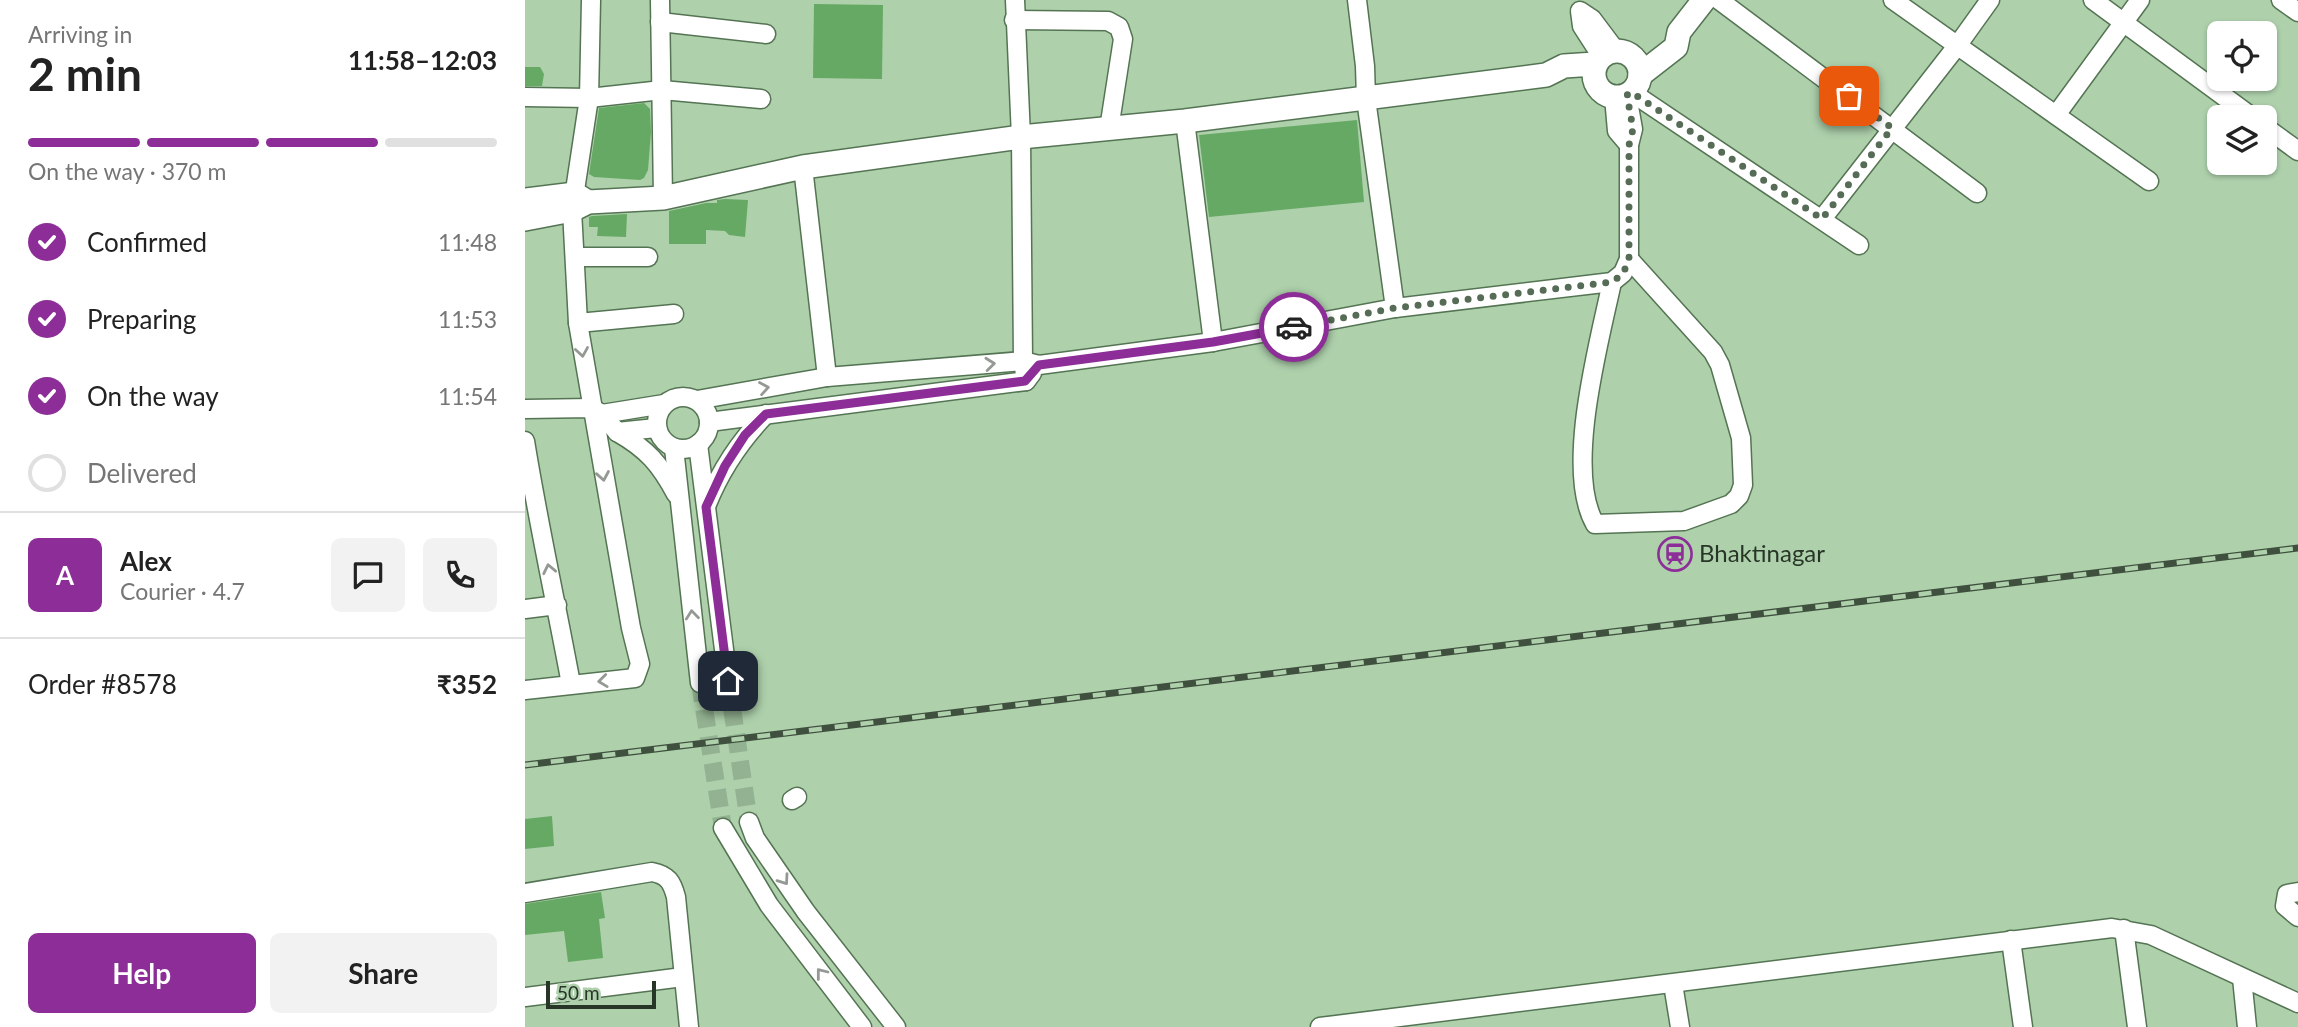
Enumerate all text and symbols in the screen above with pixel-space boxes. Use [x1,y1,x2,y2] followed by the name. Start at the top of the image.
[28,20,132,48] text: Arriving in
[2207,21,2277,175] map controls
[2207,21,2277,91] button: locate
[348,44,497,76] text: 11:58–12:03
[28,46,142,101] text: 2 min
[1819,66,1879,126] pin
[1830,77,1868,115] icon: bag
[2207,105,2277,175] button: layers
[28,157,227,185] text: On the way · 370 m
[28,223,66,261] icon: check
[87,226,207,258] text: Confirmed
[438,228,497,256] text: 11:48
[1259,292,1329,362] courier
[28,300,66,338] icon: check
[87,303,196,335] text: Preparing
[438,305,497,333] text: 11:53
[1275,308,1313,346] icon: car
[574,346,589,357] one-way arrow
[985,357,996,372] one-way arrow
[28,377,66,415] icon: check
[87,380,219,412] text: On the way
[758,381,770,396] one-way arrow
[438,382,497,410] text: 11:54
[87,457,197,489] text: Delivered
[595,470,610,482] one-way arrow
[1656,535,1694,573] station icon: Bhaktinagar
[331,538,405,612] button: chat
[423,538,497,612] button: phone
[1699,538,1825,567] place label: Bhaktinagar
[120,545,172,577] text: Alex
[56,559,74,591] text: A
[543,563,557,575] one-way arrow
[120,577,245,605] text: Courier · 4.7
[685,610,700,621] one-way arrow
[698,651,758,711] pin
[709,662,747,700] icon: home
[28,668,177,700] text: Order #8578
[437,668,497,700] text: ₹352
[597,674,609,689] one-way arrow
[776,872,788,885] one-way arrow
[28,933,256,1013] button: Help
[270,933,497,1013] button: Share
[816,968,829,981] one-way arrow
[546,978,656,1010] scale bar
[557,981,600,1004] text: 50 m

